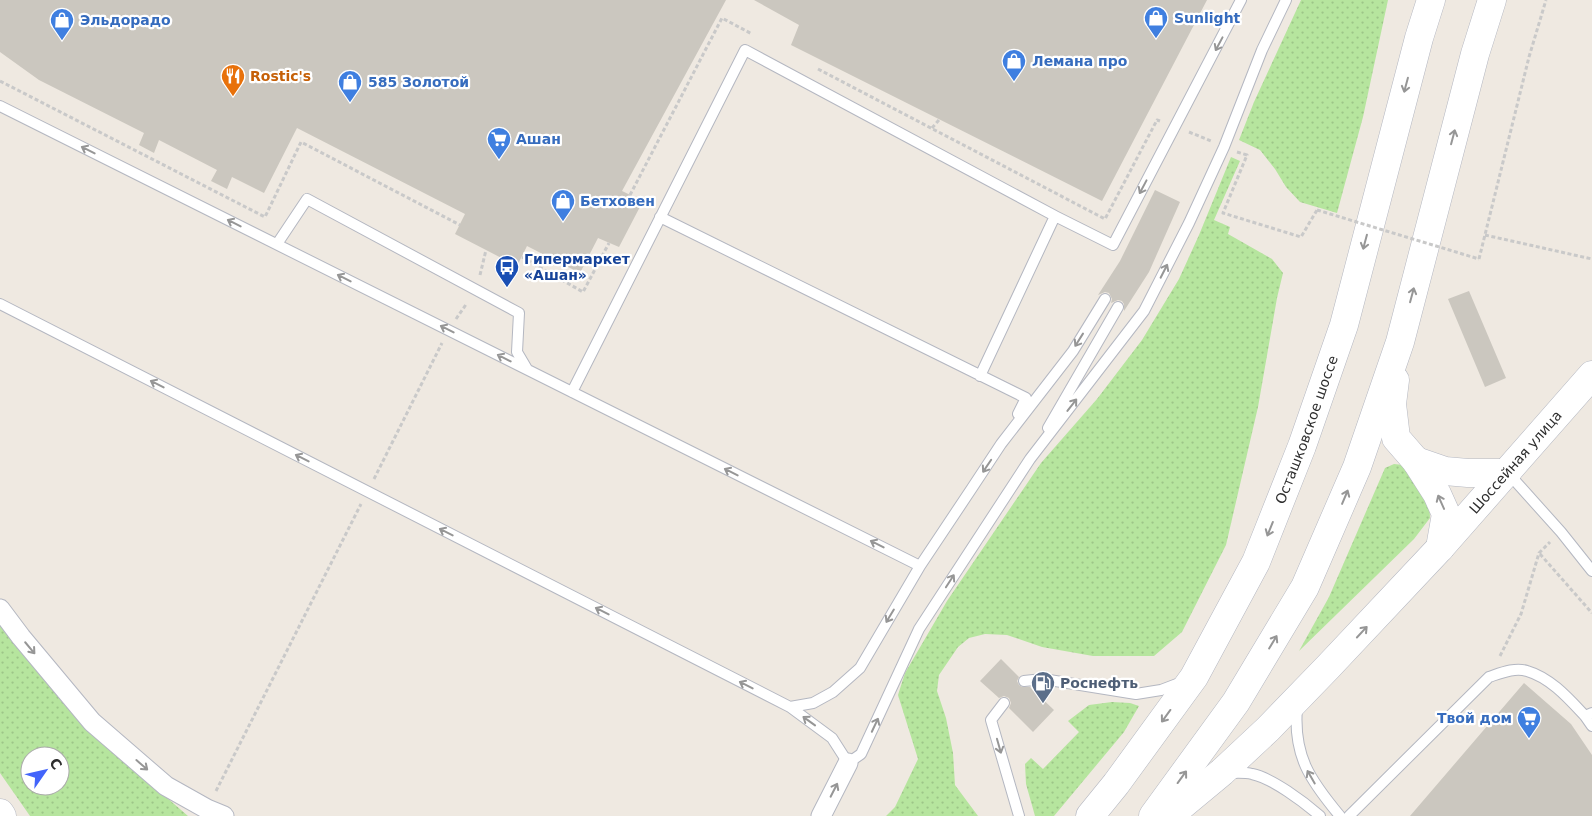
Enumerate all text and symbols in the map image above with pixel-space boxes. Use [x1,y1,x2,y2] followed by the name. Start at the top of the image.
[1143,5,1169,39] shop icon: Sunlight
[49,7,75,41] shop icon: Эльдорадо
[1174,10,1241,26] place label: Sunlight
[80,12,171,28] place label: Эльдорадо
[1214,36,1224,51] one-way arrow
[1001,48,1027,82] shop icon: Лемана про
[1032,53,1128,69] place label: Лемана про
[220,63,246,97] restaurant icon: Rostic's
[250,68,311,84] place label: Rostic's
[337,69,363,103] shop icon: 585 Золотой
[368,74,469,90] place label: 585 Золотой
[1401,76,1411,92] one-way arrow
[486,126,512,160] supermarket icon: Ашан
[1449,130,1458,146] one-way arrow
[516,131,561,147] place label: Ашан
[81,145,96,155] one-way arrow
[1138,179,1147,194] one-way arrow
[550,188,576,222] shop icon: Бетховен
[580,193,655,209] place label: Бетховен
[226,217,241,227] one-way arrow
[1360,234,1370,250] one-way arrow
[524,251,631,283] place label: Гипермаркет «Ашан»
[494,254,520,288] bus stop icon: Гипермаркет «Ашан»
[1159,264,1169,279] one-way arrow
[337,273,352,282] one-way arrow
[1408,287,1417,303] one-way arrow
[440,324,455,333] one-way arrow
[1074,333,1084,347] one-way arrow
[496,353,511,363] one-way arrow
[1272,353,1341,506] street label: Осташковское шоссе
[150,379,165,388] one-way arrow
[1067,398,1078,411] one-way arrow
[1466,407,1565,517] street label: Шоссейная улица
[294,453,309,463] one-way arrow
[981,459,992,473] one-way arrow
[724,466,739,476] one-way arrow
[1341,489,1350,504] one-way arrow
[1435,495,1445,510] one-way arrow
[1264,521,1274,536] one-way arrow
[439,527,454,536] one-way arrow
[869,539,884,549] one-way arrow
[945,575,955,589] one-way arrow
[595,606,610,615] one-way arrow
[885,609,895,623] one-way arrow
[1356,625,1368,638] one-way arrow
[1268,635,1278,649] one-way arrow
[24,641,35,654] one-way arrow
[1030,670,1056,704] fuel station icon: Роснефть
[1060,675,1138,691] place label: Роснефть
[739,680,754,690] one-way arrow
[1516,705,1542,739] supermarket icon: Твой дом
[1160,709,1171,722] one-way arrow
[1437,710,1512,726] place label: Твой дом
[802,716,816,726] one-way arrow
[871,718,880,733] one-way arrow
[994,738,1004,754] one-way arrow
[20,746,70,796] north arrow
[46,755,65,772] text: С
[135,759,148,771] one-way arrow
[1177,770,1187,784] one-way arrow
[1306,771,1316,785] one-way arrow
[829,782,839,797] one-way arrow

